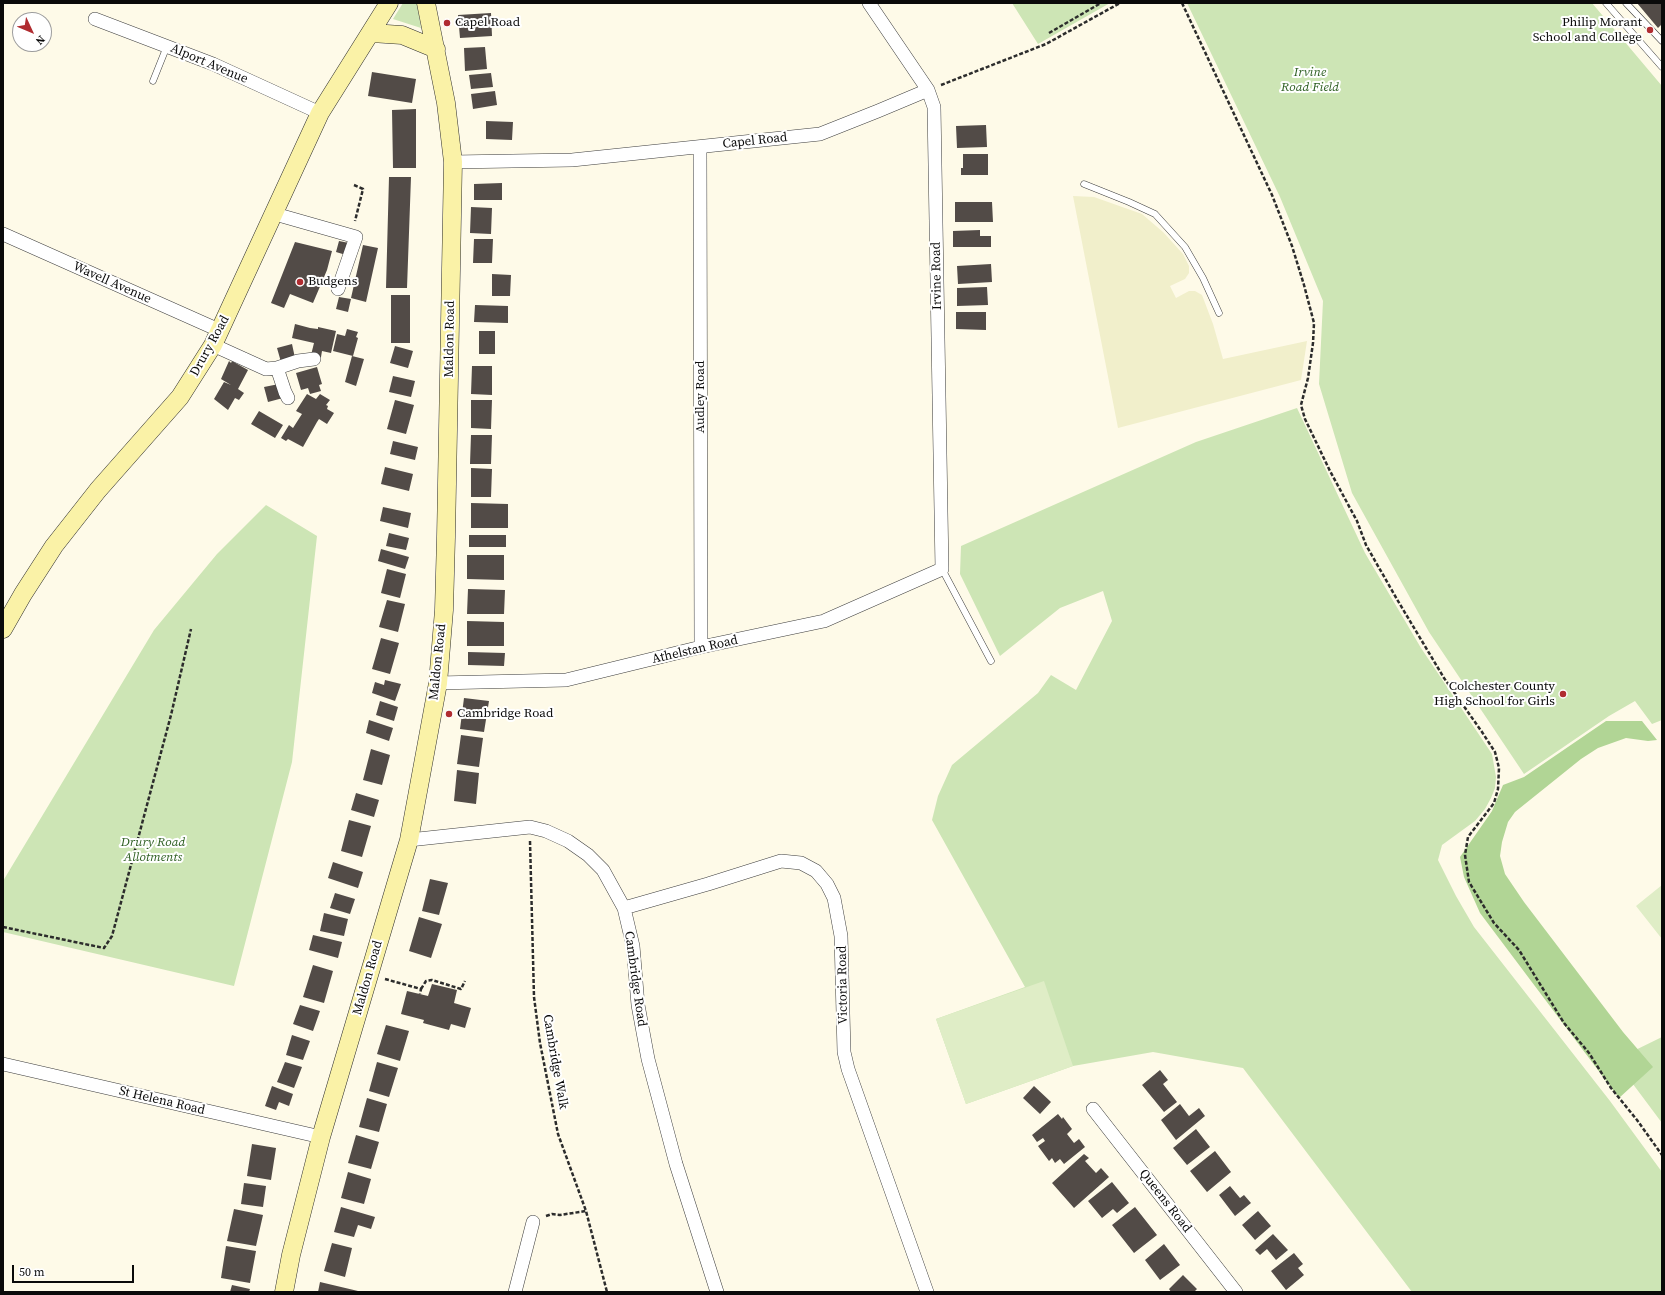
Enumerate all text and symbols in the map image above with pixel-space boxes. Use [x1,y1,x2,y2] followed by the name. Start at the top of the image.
[12,12,52,52] north arrow
[455,15,520,31] place label: Capel Road
[1533,15,1642,46] place label: Philip Morant School and College
[442,18,452,28] marker: Capel Road
[1645,25,1655,35] marker: Philip Morant School and College
[32,32,48,48] text: N
[168,41,250,87] street label: Alport Avenue
[1281,65,1339,96] park label: Irvine Road Field
[722,130,788,152] street label: Capel Road
[929,242,945,310] street label: Irvine Road
[70,259,154,307] street label: Wavell Avenue
[308,274,357,290] place label: Budgens
[295,277,305,287] marker: Budgens
[442,300,458,378] street label: Maldon Road
[187,313,233,379] street label: Drury Road
[693,361,709,433] street label: Audley Road
[426,623,450,701] street label: Maldon Road
[651,633,739,667] street label: Athelstan Road
[1434,679,1555,710] place label: Colchester County High School for Girls
[1558,689,1568,699] marker: Colchester County High School for Girls
[457,706,553,722] place label: Cambridge Road
[444,709,454,719] marker: Cambridge Road
[121,835,185,866] park label: Drury Road Allotments
[621,930,649,1028] street label: Cambridge Road
[350,939,386,1017] street label: Maldon Road
[835,946,851,1024] street label: Victoria Road
[539,1013,571,1111] street label: Cambridge Walk
[117,1084,207,1118] street label: St Helena Road
[1135,1166,1195,1236] street label: Queens Road
[14,1257,136,1283] scale bar
[19,1264,45,1280] text: 50 m

